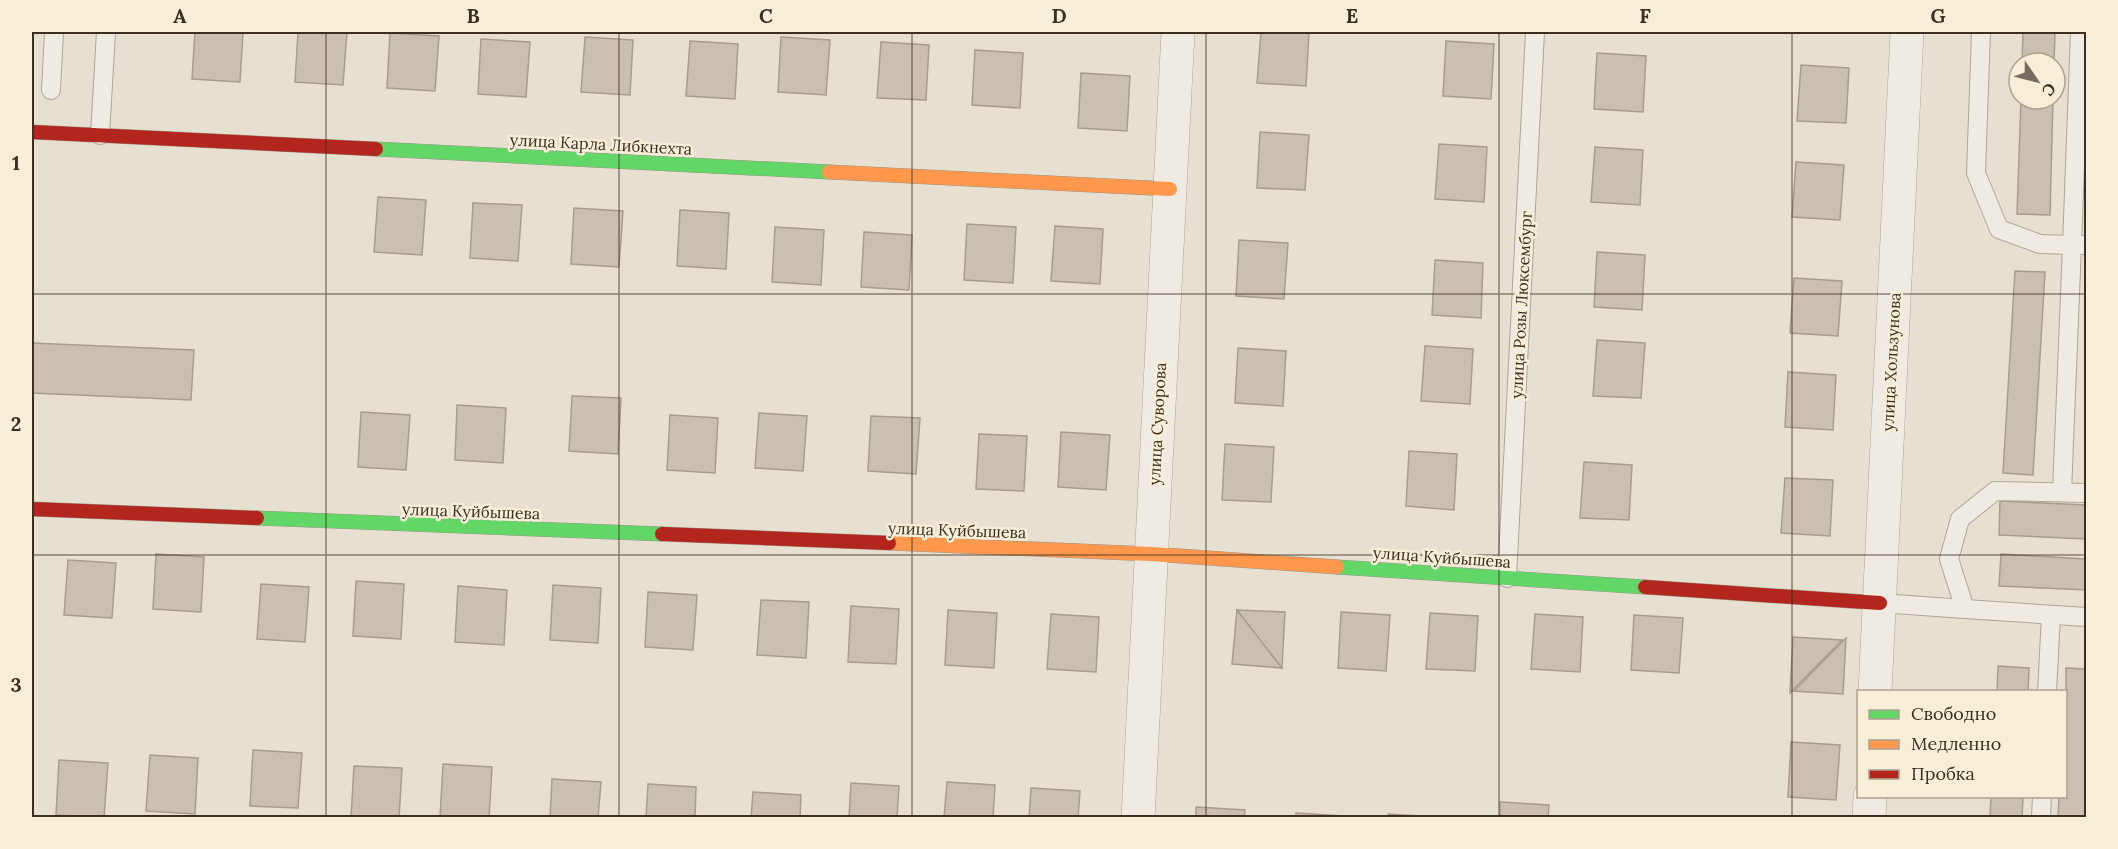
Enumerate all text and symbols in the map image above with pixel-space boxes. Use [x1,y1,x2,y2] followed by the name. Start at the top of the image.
[173,3,187,28] text: A
[466,3,480,28] text: B
[759,3,773,28] text: C
[1051,3,1067,28] text: D
[1346,3,1358,28] text: E
[1639,3,1651,28] text: F
[1930,3,1946,28] text: G
[2007,51,2067,111] north arrow
[2038,79,2061,100] text: С
[509,129,693,159] street label: улица Карла Либкнехта
[12,150,20,175] text: 1
[1506,211,1536,399] street label: улица Розы Люксембург
[1877,292,1905,432] street label: улица Хользунова
[1144,362,1170,486] street label: улица Суворова
[11,411,21,436] text: 2
[402,499,540,523] street label: улица Куйбышева
[888,518,1026,542] street label: улица Куйбышева
[1372,542,1512,572] street label: улица Куйбышева
[10,672,22,697] text: 3
[1857,690,2067,798] legend
[1911,702,1996,725] text: Свободно
[1911,732,2001,755] text: Медленно
[1911,762,1975,785] text: Пробка

